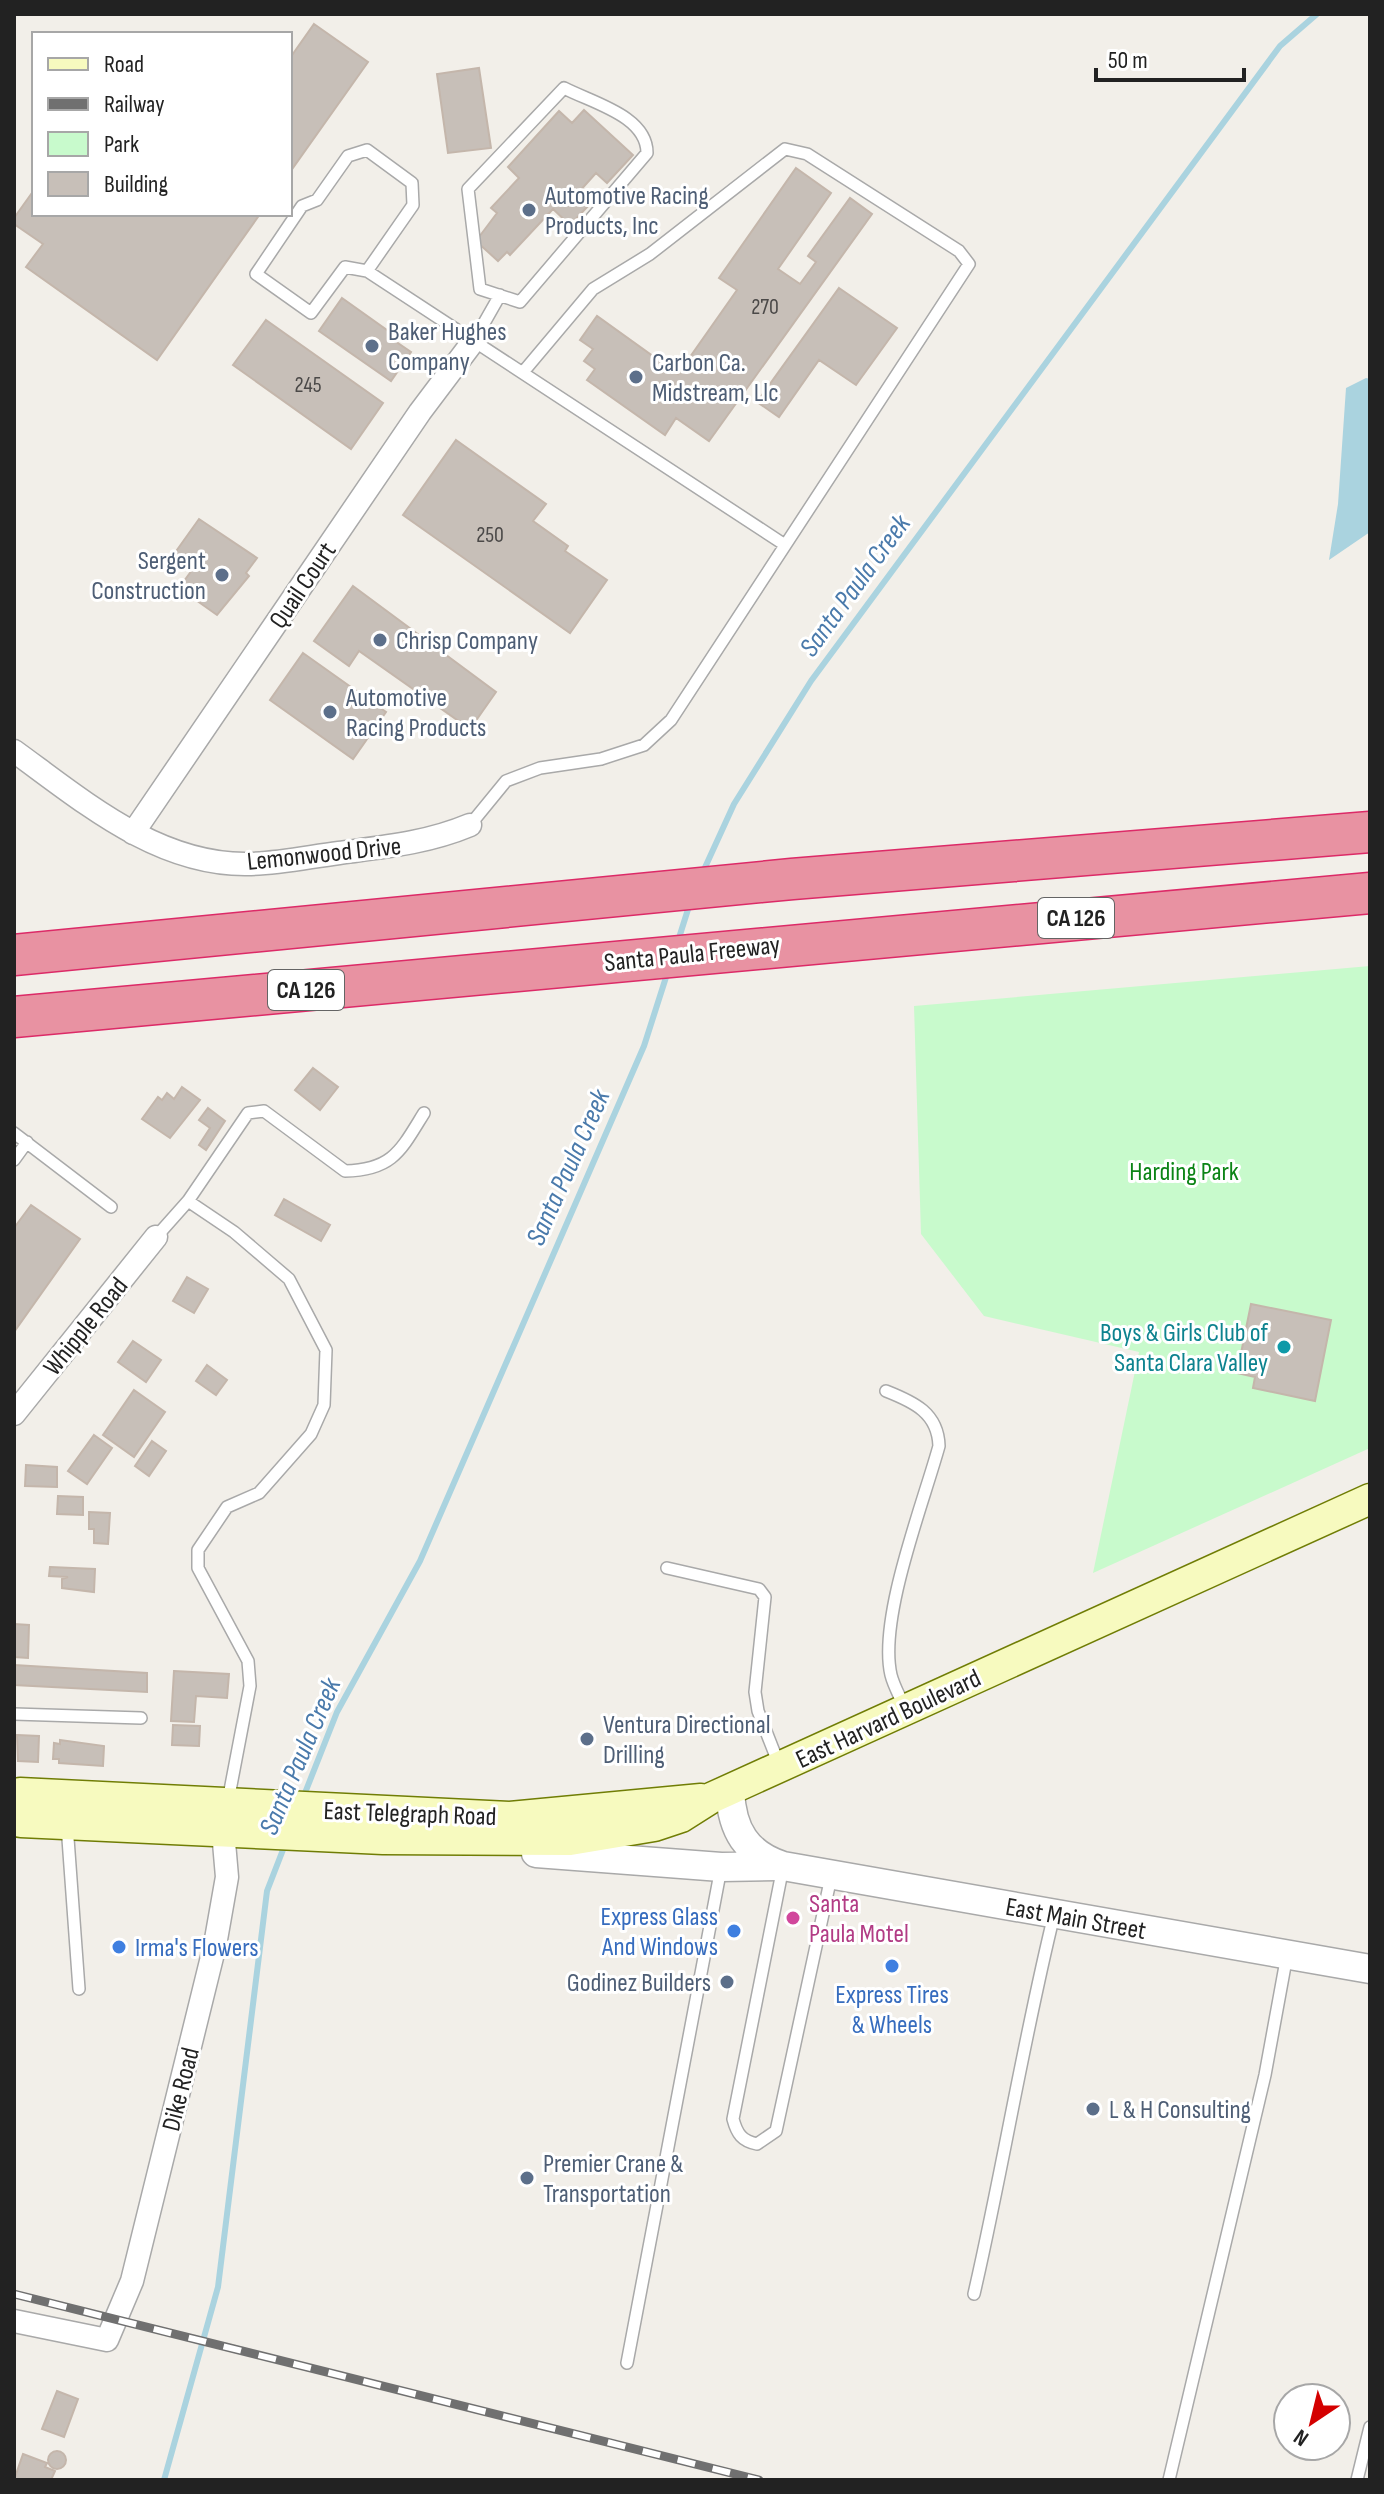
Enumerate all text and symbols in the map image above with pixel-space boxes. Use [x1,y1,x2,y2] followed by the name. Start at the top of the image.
[32,32,292,216] legend
[1096,32,1244,82] scale bar
[1108,46,1148,75] text: 50 m
[104,50,144,79] text: Road
[104,90,164,119] text: Railway
[104,130,139,159] text: Park
[104,170,168,199] text: Building
[544,181,709,242] place label: Automotive Racing Products, Inc
[520,201,538,219] marker: Automotive Racing Products, Inc
[751,294,779,321] house number: 270
[388,317,507,378] place label: Baker Hughes Company
[363,337,381,355] marker: Baker Hughes Company
[652,348,779,409] place label: Carbon Ca. Midstream, Llc
[627,368,645,386] marker: Carbon Ca. Midstream, Llc
[294,372,322,399] house number: 245
[793,507,919,663] water label: Santa Paula Creek
[476,522,504,549] house number: 250
[263,537,343,635] street label: Quail Court
[91,546,206,607] place label: Sergent Construction
[213,566,231,584] marker: Sergent Construction
[396,626,538,657] place label: Chrisp Company
[371,631,389,649] marker: Chrisp Company
[345,683,486,744] place label: Automotive Racing Products
[321,703,339,721] marker: Automotive Racing Products
[246,831,403,878] street label: Lemonwood Drive
[1038,898,1114,938] road number: CA 126
[603,930,782,979] street label: Santa Paula Freeway
[268,970,344,1010] road number: CA 126
[519,1083,618,1251] water label: Santa Paula Creek
[1129,1157,1239,1188] park label: Harding Park
[37,1272,135,1382] street label: Whipple Road
[1100,1318,1268,1379] place label: Boys & Girls Club of Santa Clara Valley
[1275,1338,1293,1356] marker: Boys & Girls Club of Santa Clara Valley
[791,1663,986,1776] street label: East Harvard Boulevard
[253,1672,349,1840] water label: Santa Paula Creek
[603,1710,771,1771] place label: Ventura Directional Drilling
[578,1730,596,1748] marker: Ventura Directional Drilling
[323,1796,497,1833] street label: East Telegraph Road
[809,1889,909,1950] place label: Santa Paula Motel
[1003,1892,1148,1947] street label: East Main Street
[601,1902,718,1963] place label: Express Glass And Windows
[784,1909,802,1927] marker: Santa Paula Motel
[725,1922,743,1940] marker: Express Glass And Windows
[135,1933,259,1964] place label: Irma's Flowers
[110,1938,128,1956] marker: Irma's Flowers
[883,1957,901,1975] marker: Express Tires & Wheels
[567,1968,711,1999] place label: Godinez Builders
[718,1973,736,1991] marker: Godinez Builders
[835,1980,949,2041] place label: Express Tires & Wheels
[156,2044,207,2134] street label: Dike Road
[1109,2095,1251,2126] place label: L & H Consulting
[1084,2100,1102,2118] marker: L & H Consulting
[543,2149,683,2210] place label: Premier Crane & Transportation
[518,2169,536,2187] marker: Premier Crane & Transportation
[1272,2382,1352,2462] north arrow
[1289,2423,1314,2452] text: N

